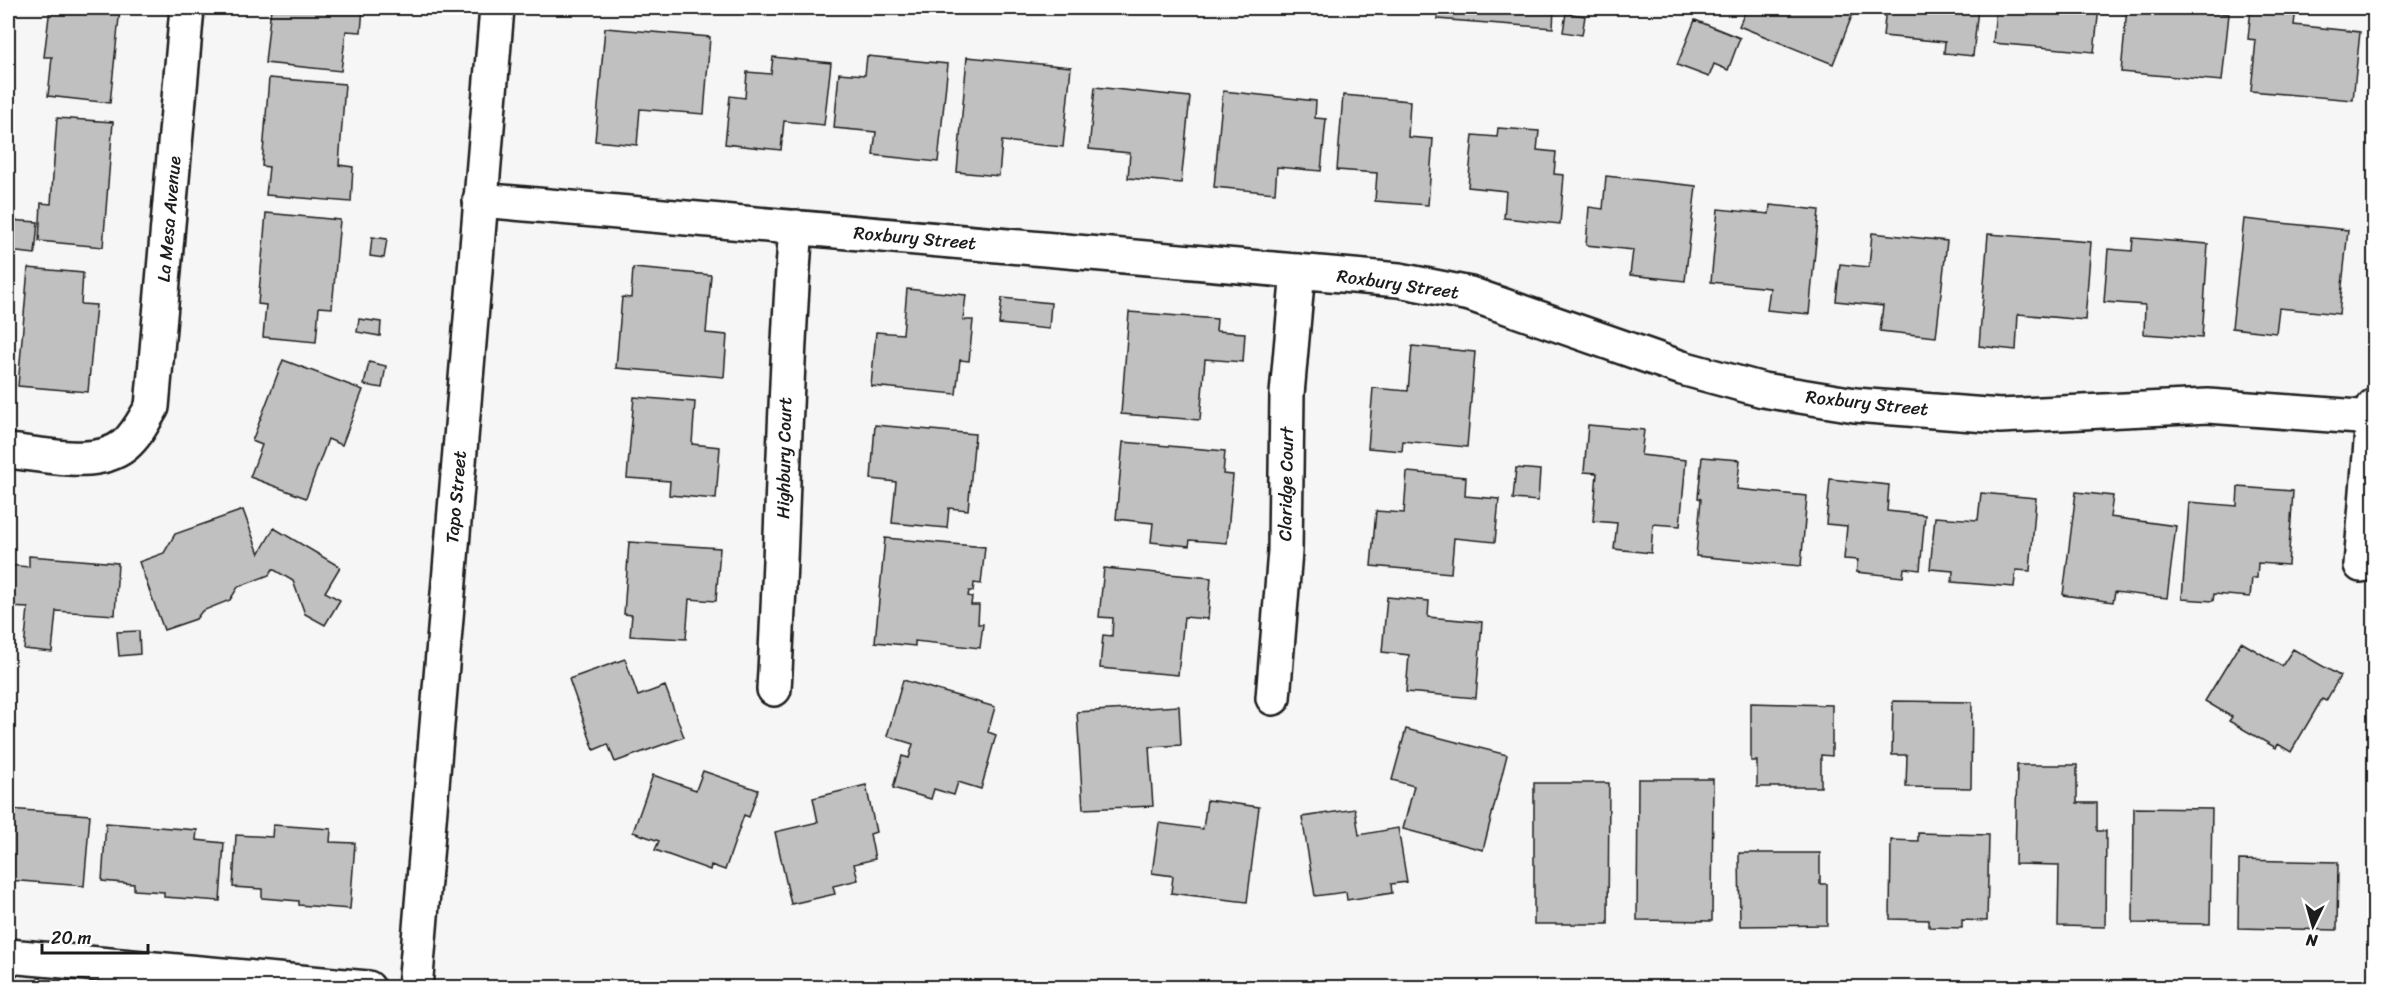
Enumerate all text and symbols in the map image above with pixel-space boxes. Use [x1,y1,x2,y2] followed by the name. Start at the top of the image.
[148,154,190,283] street label: La Mesa Avenue
[852,217,978,259] street label: Roxbury Street
[1335,260,1461,308] street label: Roxbury Street
[1804,381,1930,425] street label: Roxbury Street
[767,397,801,519] street label: Highbury Court
[1269,426,1303,541] street label: Claridge Court
[436,449,476,545] street label: Tapo Street
[2283,896,2343,956] north arrow
[42,917,148,955] scale bar
[51,922,91,954] text: 20 m
[2304,925,2320,955] text: N

